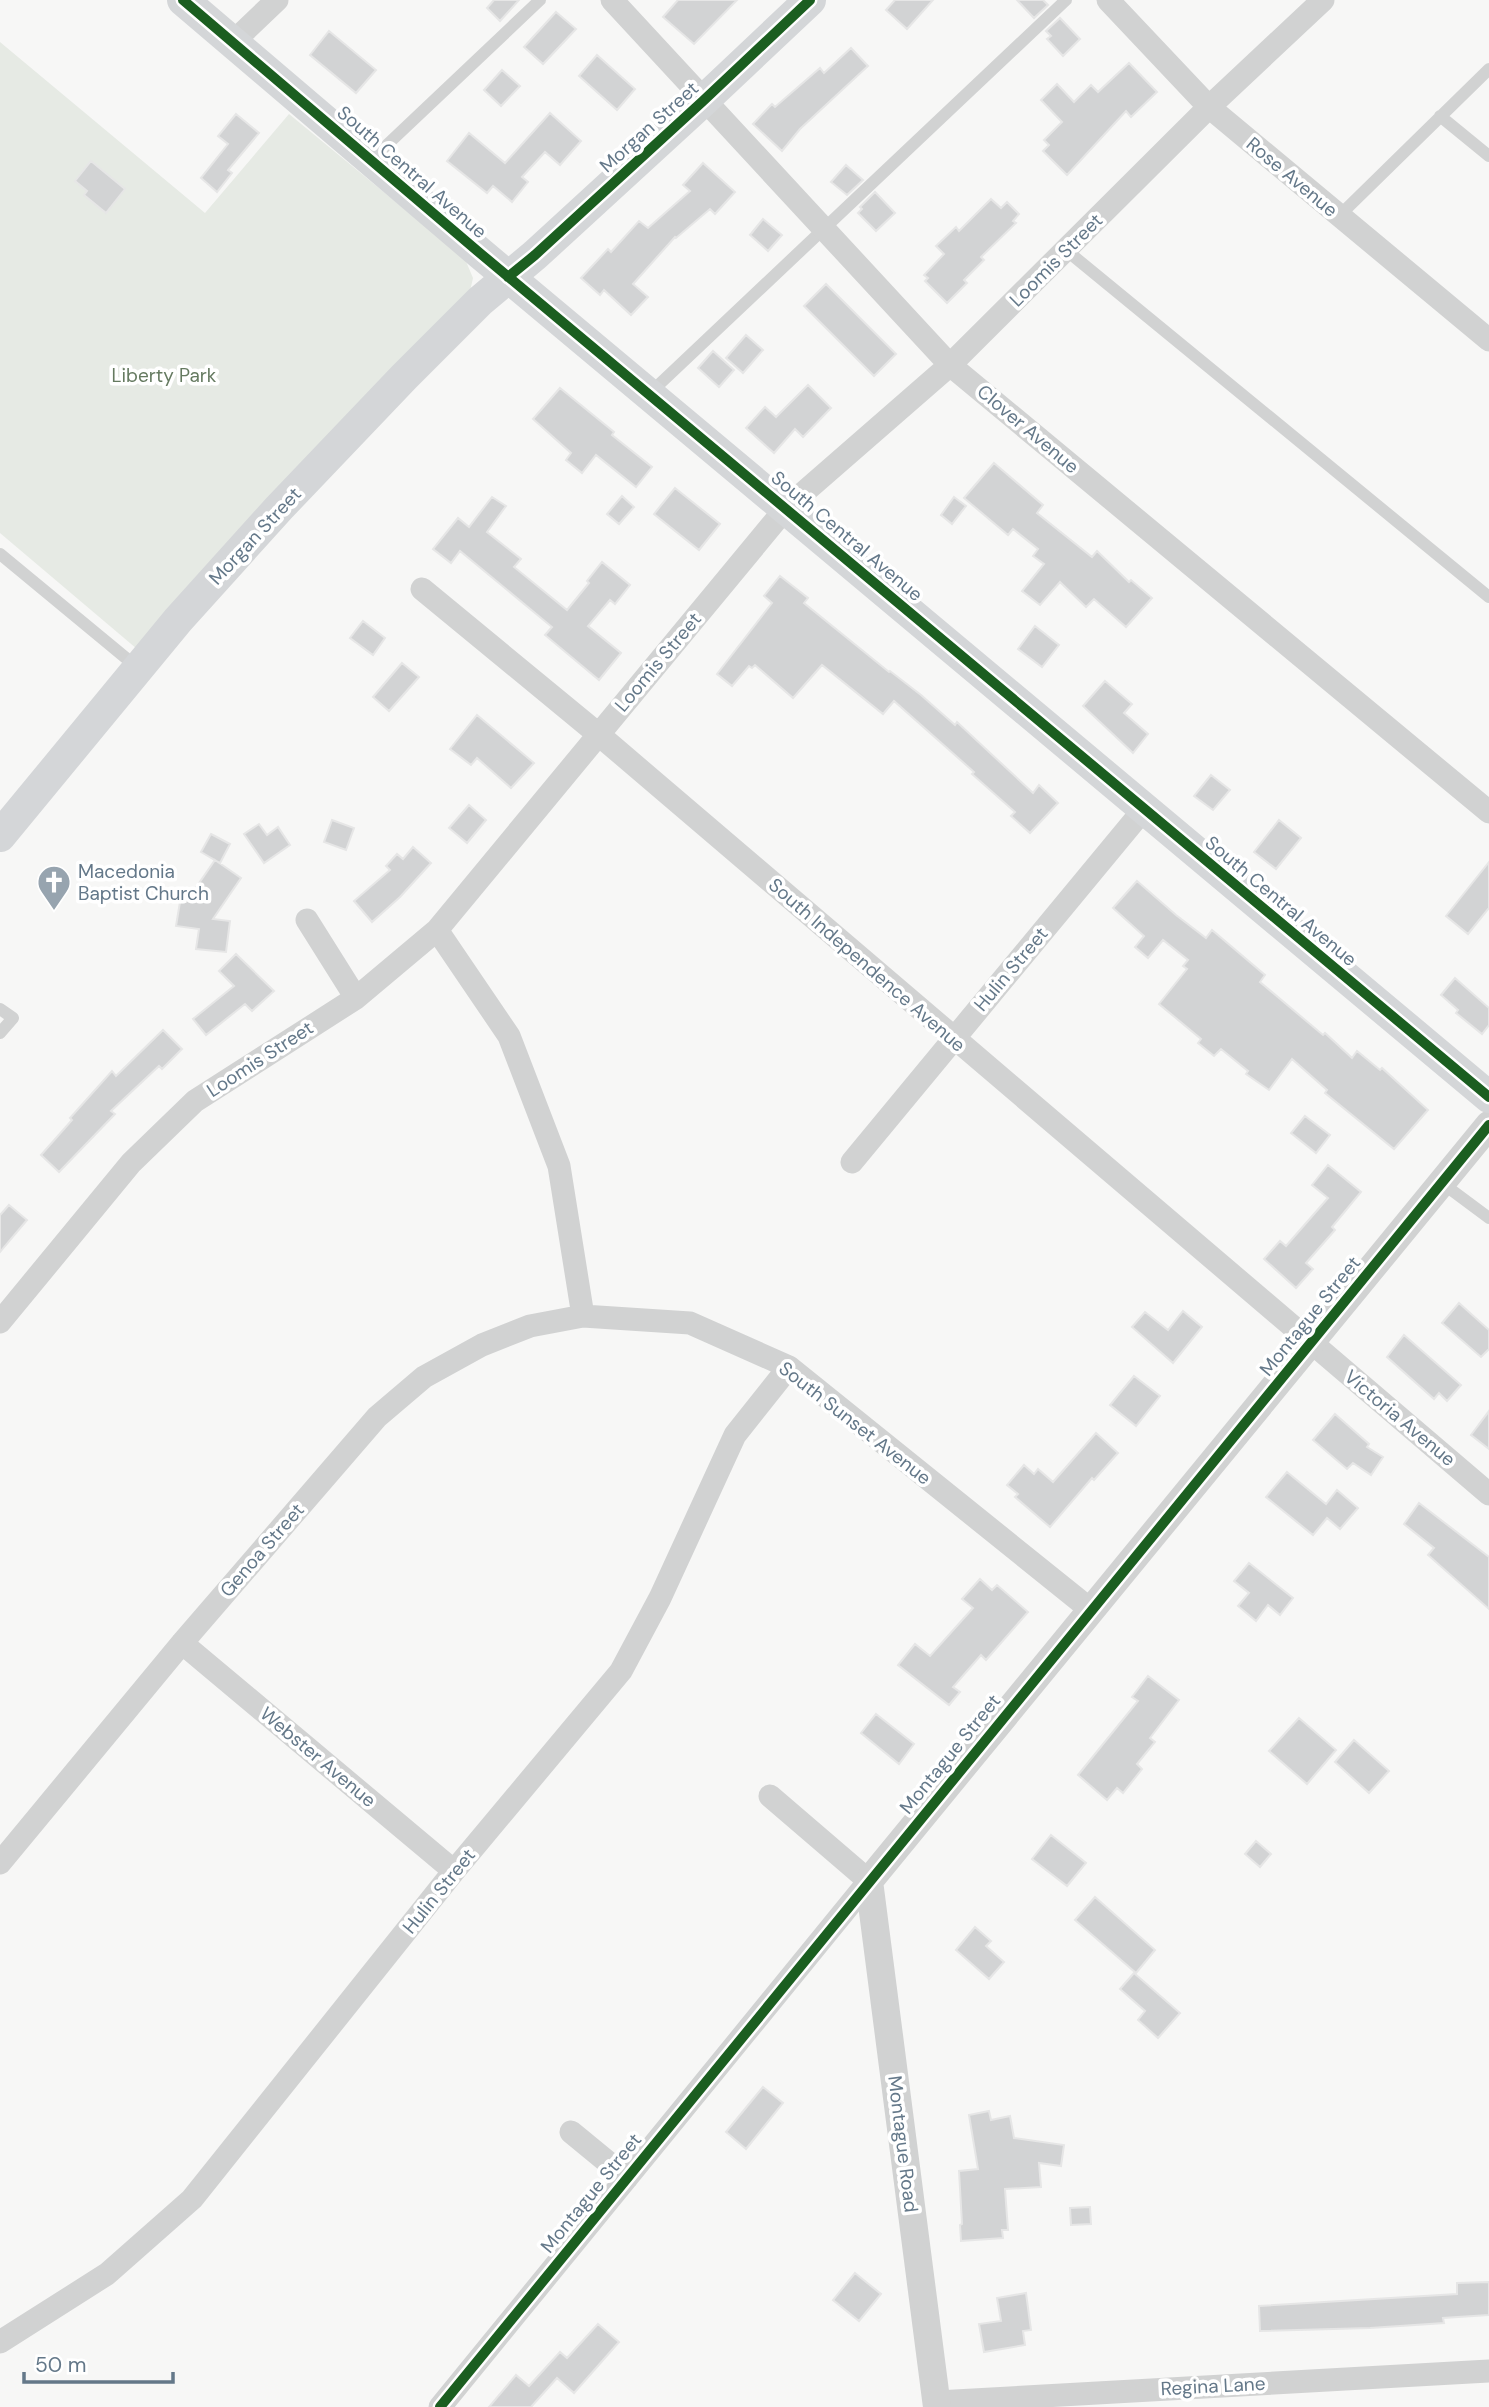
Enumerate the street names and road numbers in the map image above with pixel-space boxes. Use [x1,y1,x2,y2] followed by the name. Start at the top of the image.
[594,76,704,178] street label: Morgan Street
[332,100,492,244] street label: South Central Avenue
[1241,131,1343,223] street label: Rose Avenue
[1004,208,1108,312] street label: Loomis Street
[972,379,1084,479] street label: Clover Avenue
[766,465,928,607] street label: South Central Avenue
[203,482,307,590] street label: Morgan Street
[609,607,707,717] street label: Loomis Street
[1200,830,1362,972] street label: South Central Avenue
[763,873,971,1057] street label: South Independence Avenue
[969,922,1053,1016] street label: Hulin Street
[202,1015,318,1103] street label: Loomis Street
[1254,1251,1366,1381] street label: Montague Street
[774,1356,936,1490] street label: South Sunset Avenue
[1339,1364,1461,1472] street label: Victoria Avenue
[214,1498,310,1602] street label: Genoa Street
[894,1689,1006,1819] street label: Montague Street
[255,1701,381,1813] street label: Webster Avenue
[397,1843,481,1939] street label: Hulin Street
[882,2074,924,2214] street label: Montague Road
[535,2128,647,2258] street label: Montague Street
[1160,2371,1266,2401] street label: Regina Lane

